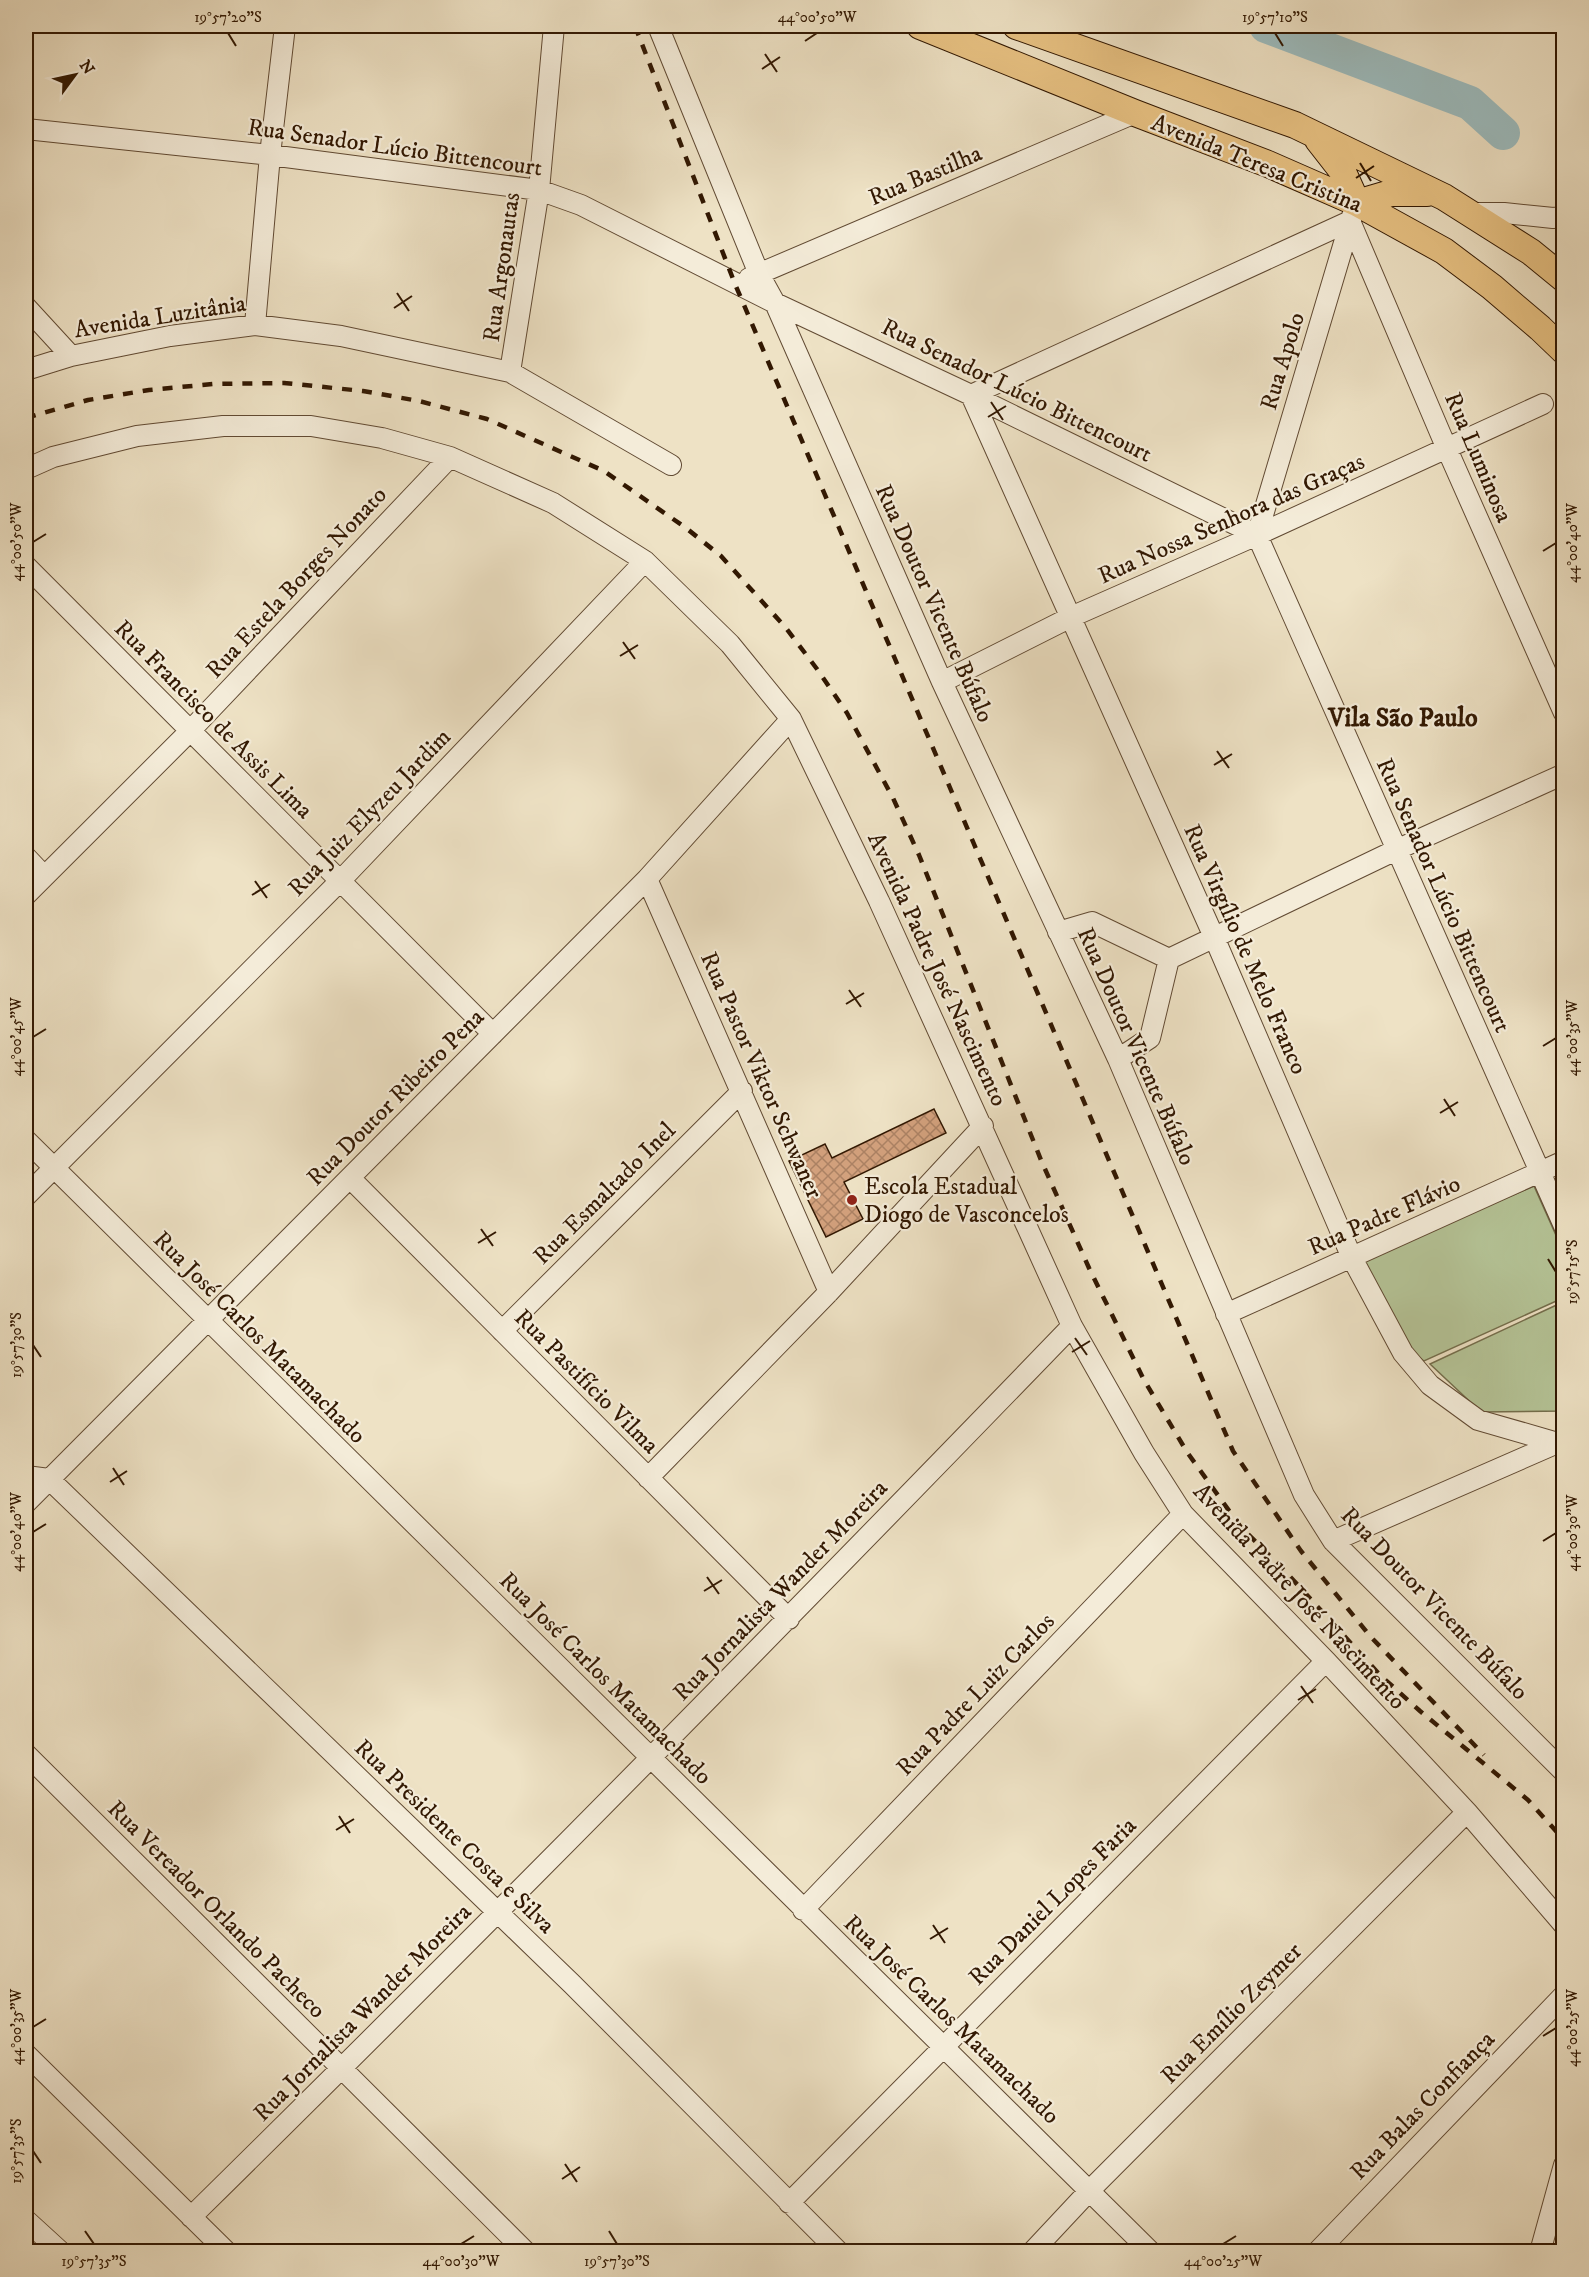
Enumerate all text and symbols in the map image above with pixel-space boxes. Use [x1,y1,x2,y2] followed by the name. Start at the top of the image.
[194,8,262,27] text: 19°57'20"S
[778,8,857,27] text: 44°00'50"W
[1242,8,1308,27] text: 19°57'10"S
[45,45,105,105] north arrow
[75,56,99,78] text: N
[1147,108,1367,220] street label: Avenida Teresa Cristina
[246,112,544,184] street label: Rua Senador Lúcio Bittencourt
[864,138,987,213] street label: Rua Bastilha
[477,190,527,344] street label: Rua Argonautas
[72,288,249,345] street label: Avenida Luzitânia
[1254,309,1312,414] street label: Rua Apolo
[876,312,1157,470] street label: Rua Senador Lúcio Bittencourt
[1437,388,1519,528] street label: Rua Luminosa
[1094,447,1369,591] street label: Rua Nossa Senhora das Graças
[200,480,393,685] street label: Rua Estela Borges Nonato
[868,480,1000,727] street label: Rua Doutor Vicente Búfalo
[7,502,26,581] text: 44°00'50"W
[1563,503,1582,583] text: 44°00'40"W
[108,614,320,826] street label: Rua Francisco de Assis Lima
[1327,702,1478,735] district label: Vila São Paulo
[282,722,458,903] street label: Rua Juiz Elyzeu Jardim
[1369,754,1517,1038] street label: Rua Senador Lúcio Bittencourt
[1176,820,1314,1079] street label: Rua Virgílio de Melo Franco
[860,828,1014,1111] street label: Avenida Padre José Nascimento
[1070,923,1202,1170] street label: Rua Doutor Vicente Búfalo
[693,947,829,1203] street label: Rua Pastor Viktor Schwaner
[7,997,26,1077] text: 44°00'45"W
[1563,1000,1582,1076] text: 44°00'35"W
[301,1002,491,1193] street label: Rua Doutor Ribeiro Pena
[527,1116,683,1271] street label: Rua Esmaltado Inel
[1304,1169,1465,1263] street label: Rua Padre Flávio
[864,1172,1069,1230] place label: Escola Estadual Diogo de Vasconcelos
[845,1193,859,1207] marker: Escola Estadual Diogo de Vasconcelos
[147,1225,372,1450] street label: Rua José Carlos Matamachado
[1563,1239,1582,1305] text: 19°57'15"S
[508,1303,666,1461] street label: Rua Pastifício Vilma
[7,1312,26,1378] text: 19°57'30"S
[667,1473,895,1708] street label: Rua Jornalista Wander Moreira
[1186,1477,1412,1716] street label: Avenida Padre José Nascimento
[7,1492,26,1572] text: 44°00'40"W
[1563,1494,1582,1571] text: 44°00'30"W
[1334,1501,1534,1707] street label: Rua Doutor Vicente Búfalo
[493,1566,718,1791] street label: Rua José Carlos Matamachado
[890,1607,1061,1783] street label: Rua Padre Luiz Carlos
[348,1733,561,1941] street label: Rua Presidente Costa e Silva
[101,1794,332,2025] street label: Rua Vereador Orlando Pacheco
[962,1811,1144,1992] street label: Rua Daniel Lopes Faria
[247,1897,479,2128] street label: Rua Jornalista Wander Moreira
[837,1909,1066,2131] street label: Rua José Carlos Matamachado
[1155,1937,1309,2091] street label: Rua Emílio Zeymer
[7,1989,26,2065] text: 44°00'35"W
[1563,1989,1582,2067] text: 44°00'25"W
[1344,2024,1502,2187] street label: Rua Balas Confiança
[7,2118,26,2184] text: 19°57'35"S
[61,2252,127,2271] text: 19°57'35"S
[423,2252,500,2271] text: 44°00'30"W
[584,2252,650,2271] text: 19°57'30"S
[1184,2252,1262,2271] text: 44°00'25"W

